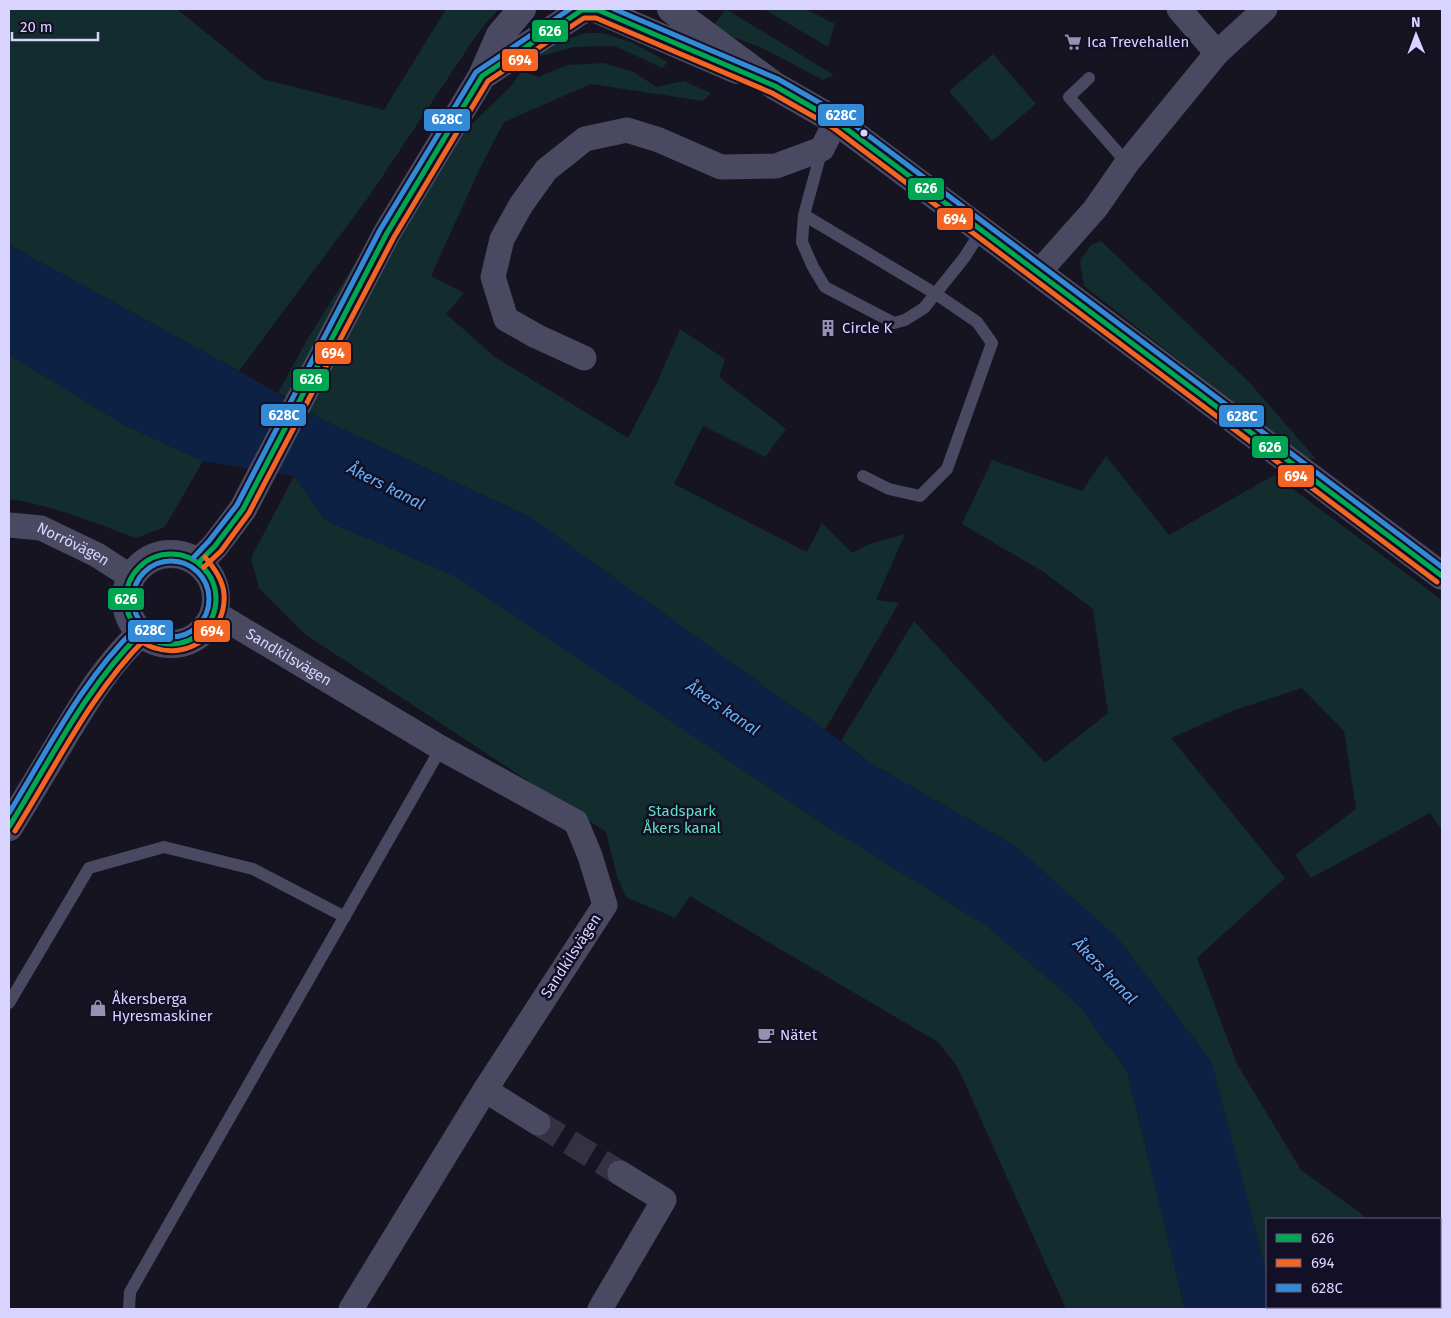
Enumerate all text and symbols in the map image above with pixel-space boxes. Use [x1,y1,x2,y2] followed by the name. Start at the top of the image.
[12,10,99,42] scale bar
[1391,10,1441,60] north arrow
[1411,14,1421,31] text: N
[20,18,53,36] text: 20 m
[531,19,569,43] line badge: 626
[539,23,562,40] text: 626
[1063,32,1083,52] supermarket icon: Ica Trevehallen
[1087,33,1189,51] place label: Ica Trevehallen
[501,48,539,72] line badge: 694
[508,52,532,69] text: 694
[817,103,865,127] line badge: 628C
[825,107,857,124] text: 628C
[423,108,471,132] line badge: 628C
[431,111,463,128] text: 628C
[859,128,869,138] unlabelled marker
[907,177,945,201] line badge: 626
[915,180,938,197] text: 626
[936,207,974,231] line badge: 694
[943,211,967,228] text: 694
[818,318,838,338] building icon: Circle K
[842,319,893,337] place label: Circle K
[314,341,352,365] line badge: 694
[321,345,345,362] text: 694
[292,368,330,392] line badge: 626
[300,371,323,388] text: 626
[260,403,307,427] line badge: 628C
[1218,404,1265,428] line badge: 628C
[268,407,300,424] text: 628C
[1226,408,1258,425] text: 628C
[1251,435,1289,459] line badge: 626
[1259,439,1282,456] text: 626
[343,457,428,514] water label: Åkers kanal
[1277,464,1315,488] line badge: 694
[1284,468,1308,485] text: 694
[34,518,113,570] street label: Norrövägen
[107,587,145,611] line badge: 626
[115,591,138,608] text: 626
[127,619,174,643] line badge: 628C
[193,619,231,643] line badge: 694
[134,622,166,639] text: 628C
[200,623,224,640] text: 694
[243,625,335,690] street label: Sandkilsvägen
[682,675,764,739] water label: Åkers kanal
[643,802,721,837] park label: Stadspark Åkers kanal
[537,910,605,1002] street label: Sandkilsvägen
[1068,933,1142,1008] water label: Åkers kanal
[112,990,213,1025] place label: Åkersberga Hyresmaskiner
[88,998,108,1018] shop icon: Åkersberga Hyresmaskiner
[756,1025,776,1045] cafe icon: Nätet
[780,1026,818,1044] place label: Nätet
[1266,1218,1441,1308] legend
[1311,1229,1334,1247] text: 626
[1311,1254,1334,1272] text: 694
[1311,1279,1344,1297] text: 628C

